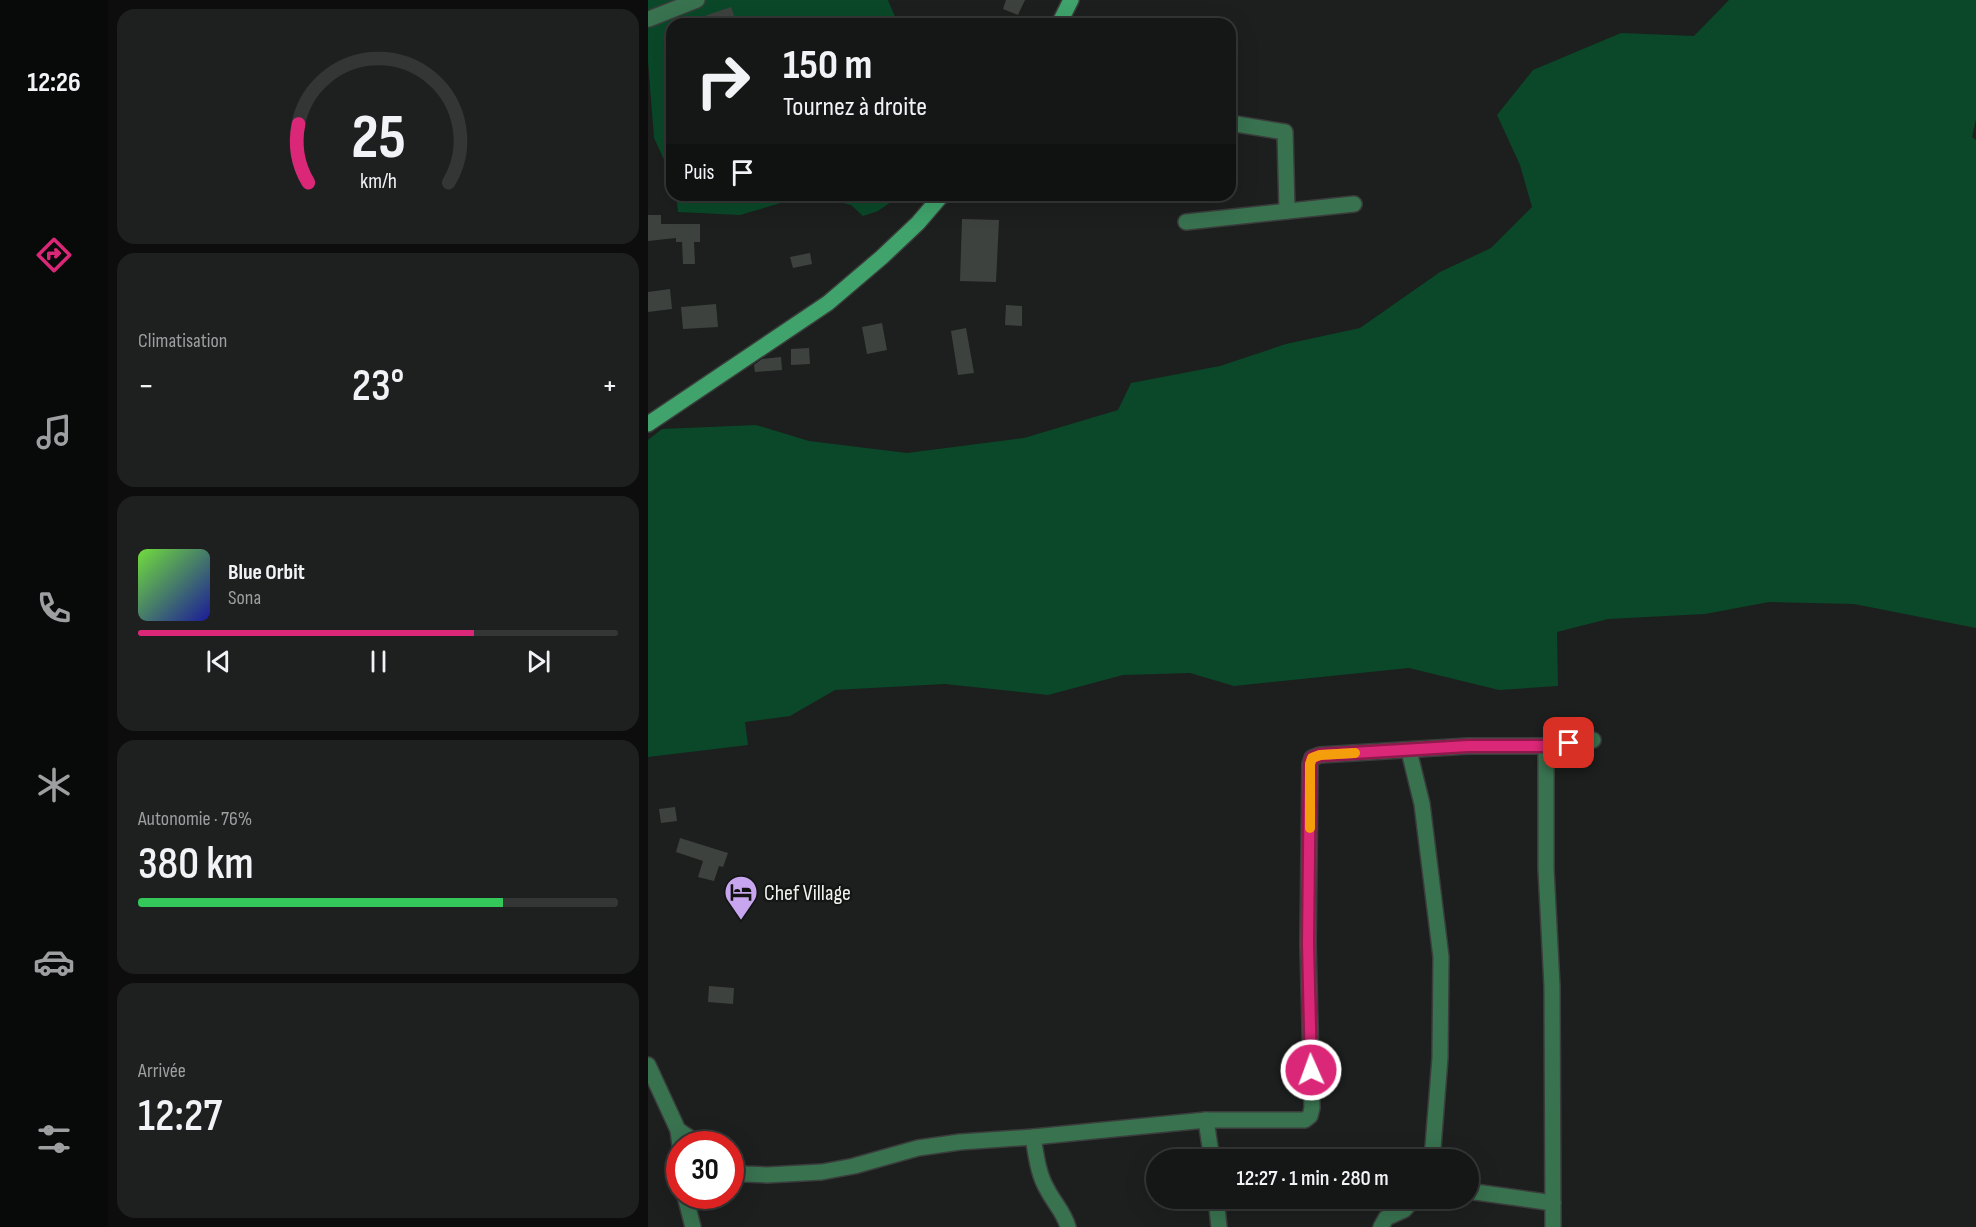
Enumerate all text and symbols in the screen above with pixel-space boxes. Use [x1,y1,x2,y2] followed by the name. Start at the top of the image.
[783,40,872,91] text: 150 m
[684,42,762,120] icon: right
[27,67,81,99] text: 12:26
[783,91,927,123] text: Tournez à droite
[351,101,405,176] text: 25
[726,156,759,189] icon: arrive
[684,159,714,186] text: Puis
[359,170,397,195] text: km/h
[33,234,75,276] icon: directions
[138,329,227,353] text: Climatisation
[352,359,404,414] text: 23°
[138,366,154,406] text: −
[602,366,618,406] text: +
[33,411,75,453] icon: music
[228,559,305,586] text: Blue Orbit
[228,586,261,610] text: Sona
[33,587,75,629] icon: phone
[202,645,235,678] icon: previous
[362,645,395,678] icon: pause
[522,645,555,678] icon: next
[1543,717,1594,768] pin
[1552,726,1585,759] icon: arrive
[33,764,75,806] icon: climate
[138,807,252,831] text: Autonomie · 76%
[138,837,254,892] text: 380 km
[723,874,759,921] hotel icon: Chef Village
[764,880,851,907] place label: Chef Village
[33,941,75,983] icon: car
[1279,1038,1343,1102] position arrow
[138,1059,186,1083] text: Arrivée
[138,1089,222,1144] text: 12:27
[33,1118,75,1160] icon: filters
[666,1131,744,1209] speed limit sign: 30
[1236,1165,1389,1192] text: 12:27 · 1 min · 280 m

